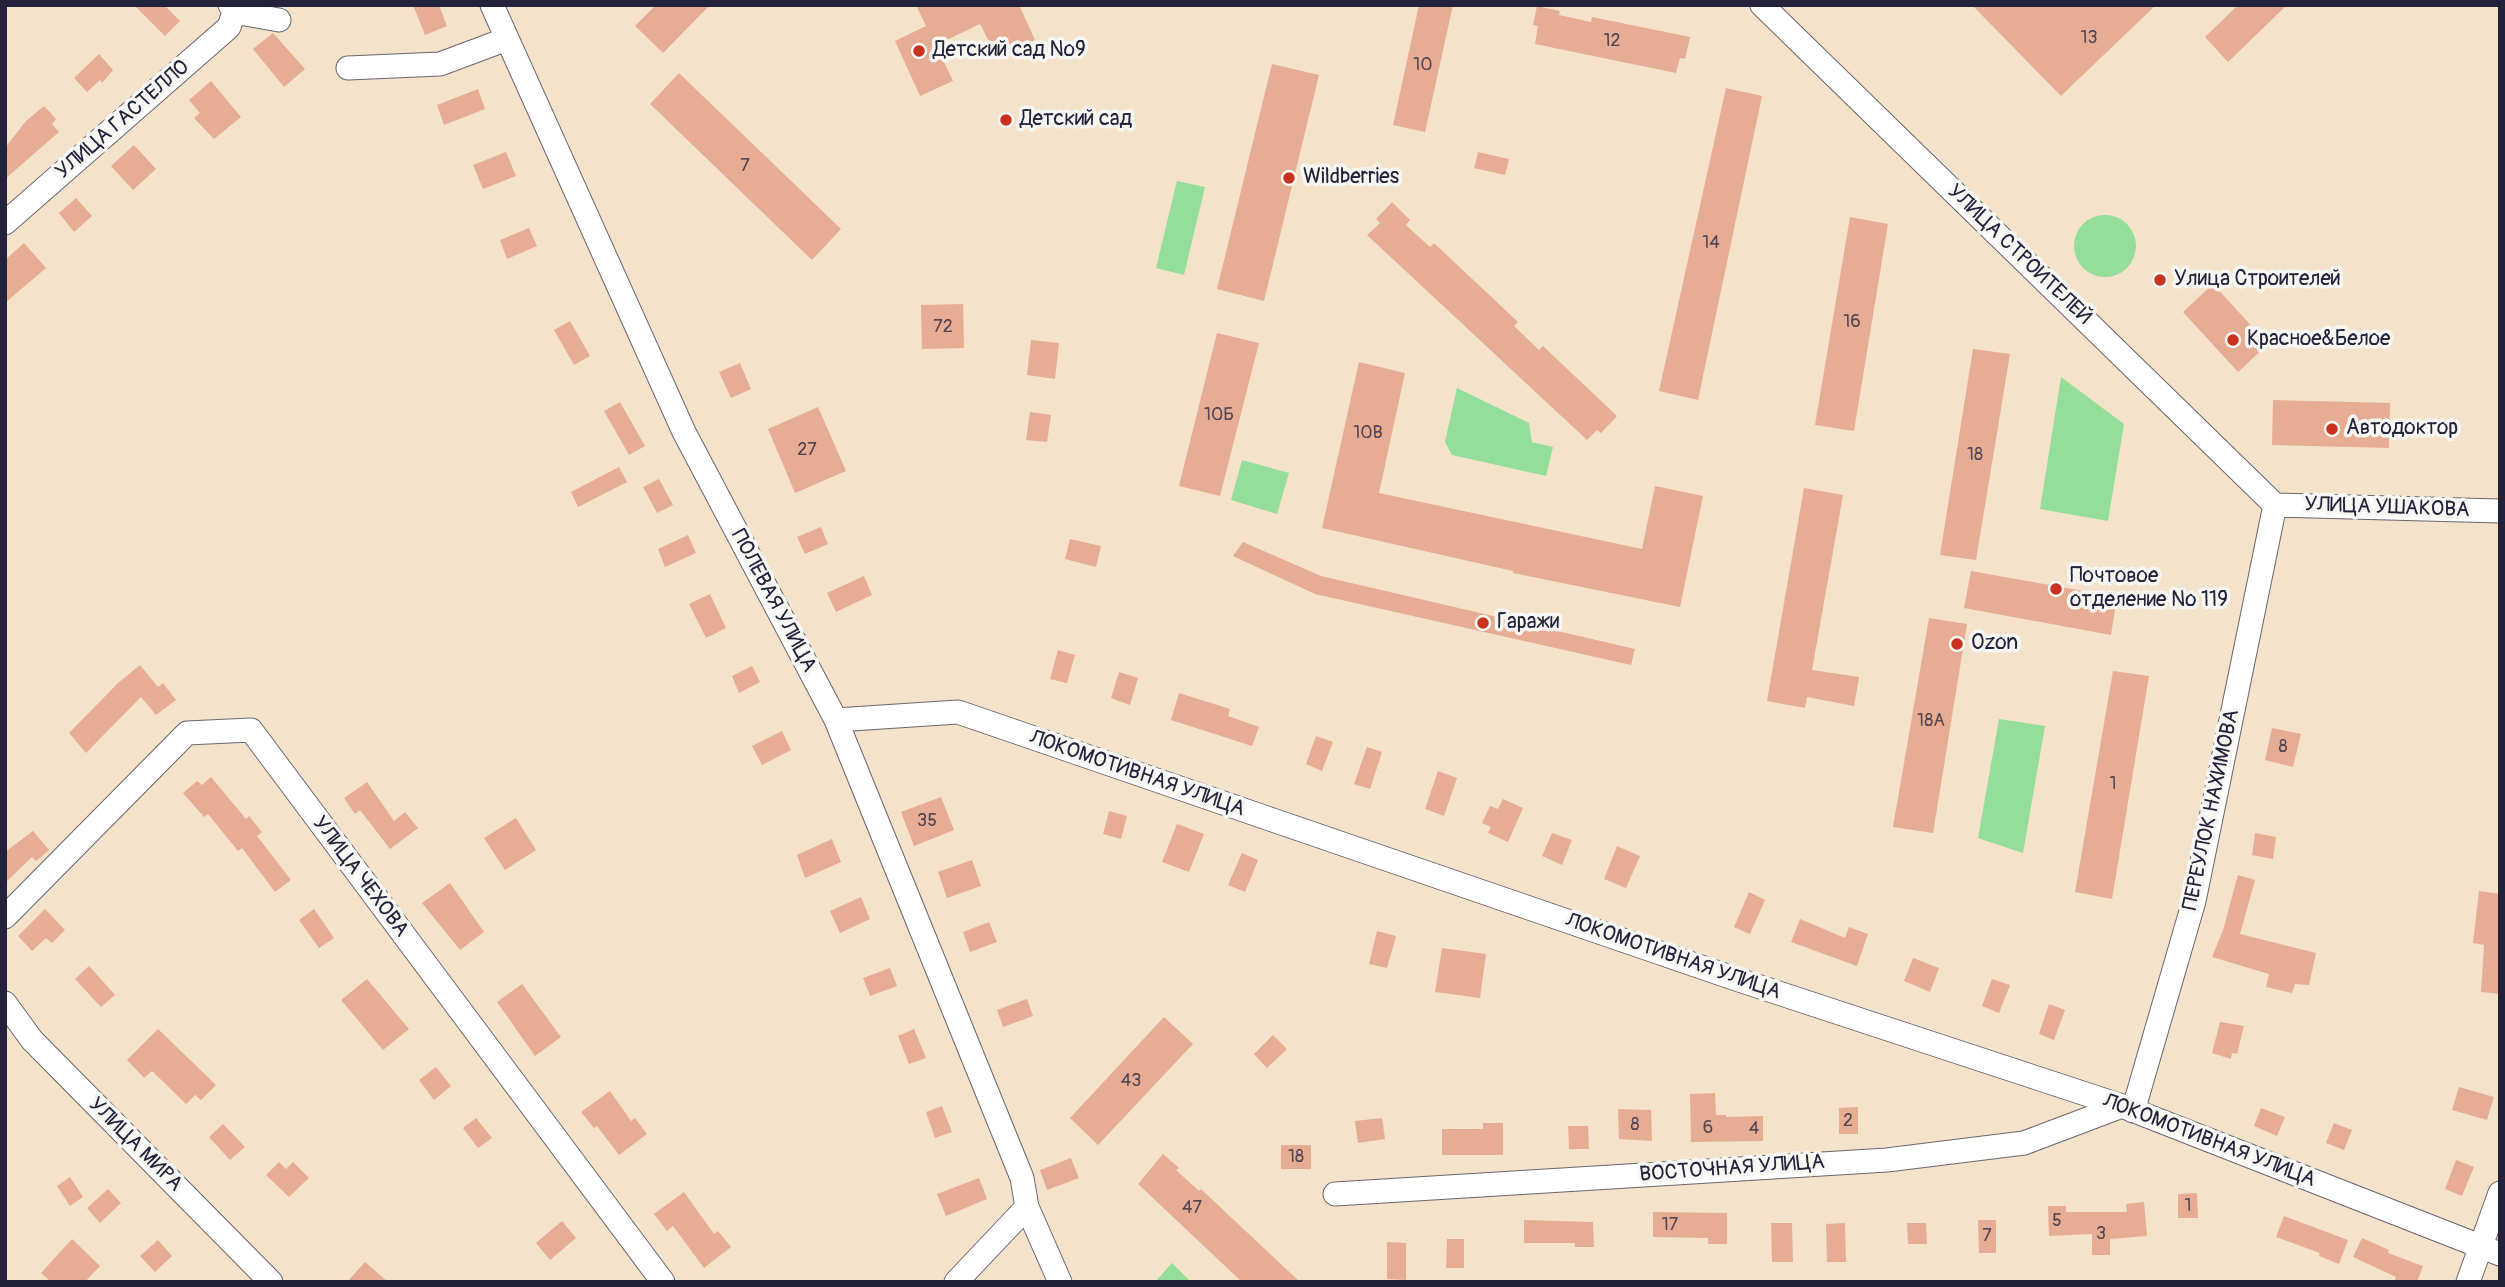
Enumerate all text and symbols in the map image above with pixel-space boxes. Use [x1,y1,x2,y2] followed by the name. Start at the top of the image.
[2080,27,2098,49] house number: 13
[1603,30,1621,52] house number: 12
[933,38,1086,64] place label: Детский сад №9
[911,43,927,59] marker: Детский сад №9
[1413,54,1433,76] house number: 10
[51,55,195,185] street label: УЛИЦА ГАСТЕЛЛО
[1020,107,1132,133] place label: Детский сад
[998,112,1014,128] marker: Детский сад
[740,155,750,177] house number: 7
[1303,165,1399,191] place label: Wildberries
[1281,170,1297,186] marker: Wildberries
[1942,180,2096,330] street label: УЛИЦА СТРОИТЕЛЕЙ
[1702,232,1720,254] house number: 14
[2174,267,2341,293] place label: Улица Строителей
[2152,272,2168,288] marker: Улица Строителей
[1843,311,1861,333] house number: 16
[933,316,953,338] house number: 72
[2247,327,2390,353] place label: Красное&Белое
[2225,332,2241,348] marker: Красное&Белое
[1204,404,1234,426] house number: 10Б
[2346,416,2458,442] place label: Автодоктор
[2324,421,2340,437] marker: Автодоктор
[1353,422,1383,444] house number: 10В
[797,439,817,461] house number: 27
[1967,444,1983,466] house number: 18
[2304,493,2470,523] street label: УЛИЦА УШАКОВА
[725,525,821,677] street label: ПОЛЕВАЯ УЛИЦА
[2070,564,2228,614] place label: Почтовое отделение № 119
[2048,581,2064,597] marker: Почтовое отделение № 119
[1497,610,1559,636] place label: Гаражи
[1475,615,1491,631] marker: Гаражи
[1971,631,2018,657] place label: Ozon
[1949,636,1965,652] marker: Ozon
[2178,707,2246,913] street label: ПЕРЕУЛОК НАХИМОВА
[1917,710,1945,732] house number: 18А
[1026,725,1248,823] street label: ЛОКОМОТИВНАЯ УЛИЦА
[2278,736,2288,758] house number: 8
[2109,773,2117,795] house number: 1
[917,810,937,832] house number: 35
[306,812,414,942] street label: УЛИЦА ЧЕХОВА
[1562,908,1784,1006] street label: ЛОКОМОТИВНАЯ УЛИЦА
[1121,1070,1141,1092] house number: 43
[2099,1089,2319,1193] street label: ЛОКОМОТИВНАЯ УЛИЦА
[83,1093,187,1197] street label: УЛИЦА МИРА
[1843,1110,1853,1132] house number: 2
[1630,1114,1640,1136] house number: 8
[1703,1117,1713,1139] house number: 6
[1749,1118,1759,1140] house number: 4
[1288,1146,1304,1168] house number: 18
[1638,1150,1826,1188] street label: ВОСТОЧНАЯ УЛИЦА
[2184,1195,2192,1217] house number: 1
[1182,1197,1202,1219] house number: 47
[2052,1210,2062,1232] house number: 5
[1662,1214,1678,1236] house number: 17
[2096,1223,2106,1245] house number: 3
[1982,1225,1992,1247] house number: 7

